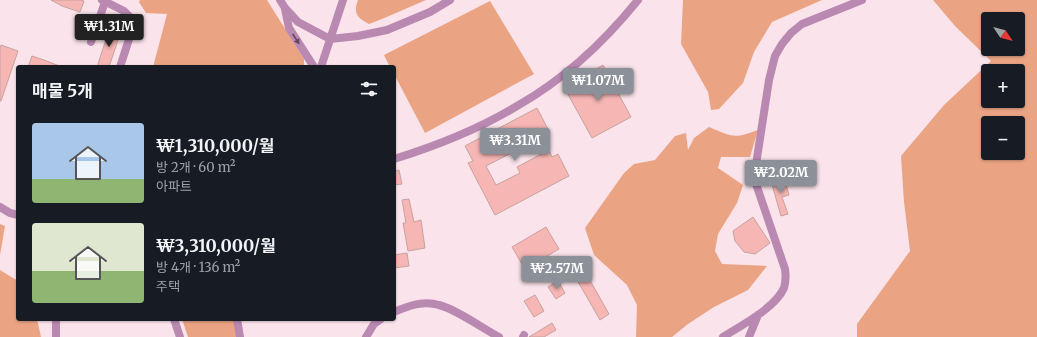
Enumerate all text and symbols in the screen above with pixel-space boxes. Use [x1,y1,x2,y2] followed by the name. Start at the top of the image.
[981,12,1025,56] north arrow
[981,12,1025,160] map controls
[76,14,142,48] pin: ₩1.31M
[84,18,134,35] text: ₩1.31M
[293,33,300,45] one-way arrow
[981,64,1025,108] button: +
[565,68,631,102] pin: ₩1.07M
[572,72,624,89] text: ₩1.07M
[358,78,380,100] icon: filters
[32,80,93,102] text: 매물 5개
[981,116,1025,160] button: −
[482,128,548,162] pin: ₩3.31M
[489,132,541,149] text: ₩3.31M
[156,135,274,157] text: ₩1,310,000/월
[64,139,112,187] icon: home
[156,159,236,176] text: 방 2개 · 60 m²
[748,160,814,194] pin: ₩2.02M
[754,164,808,181] text: ₩2.02M
[156,178,192,195] text: 아파트
[156,235,276,257] text: ₩3,310,000/월
[64,239,112,287] icon: home
[524,256,590,290] pin: ₩2.57M
[156,259,240,276] text: 방 4개 · 136 m²
[530,260,584,277] text: ₩2.57M
[156,278,180,295] text: 주택

